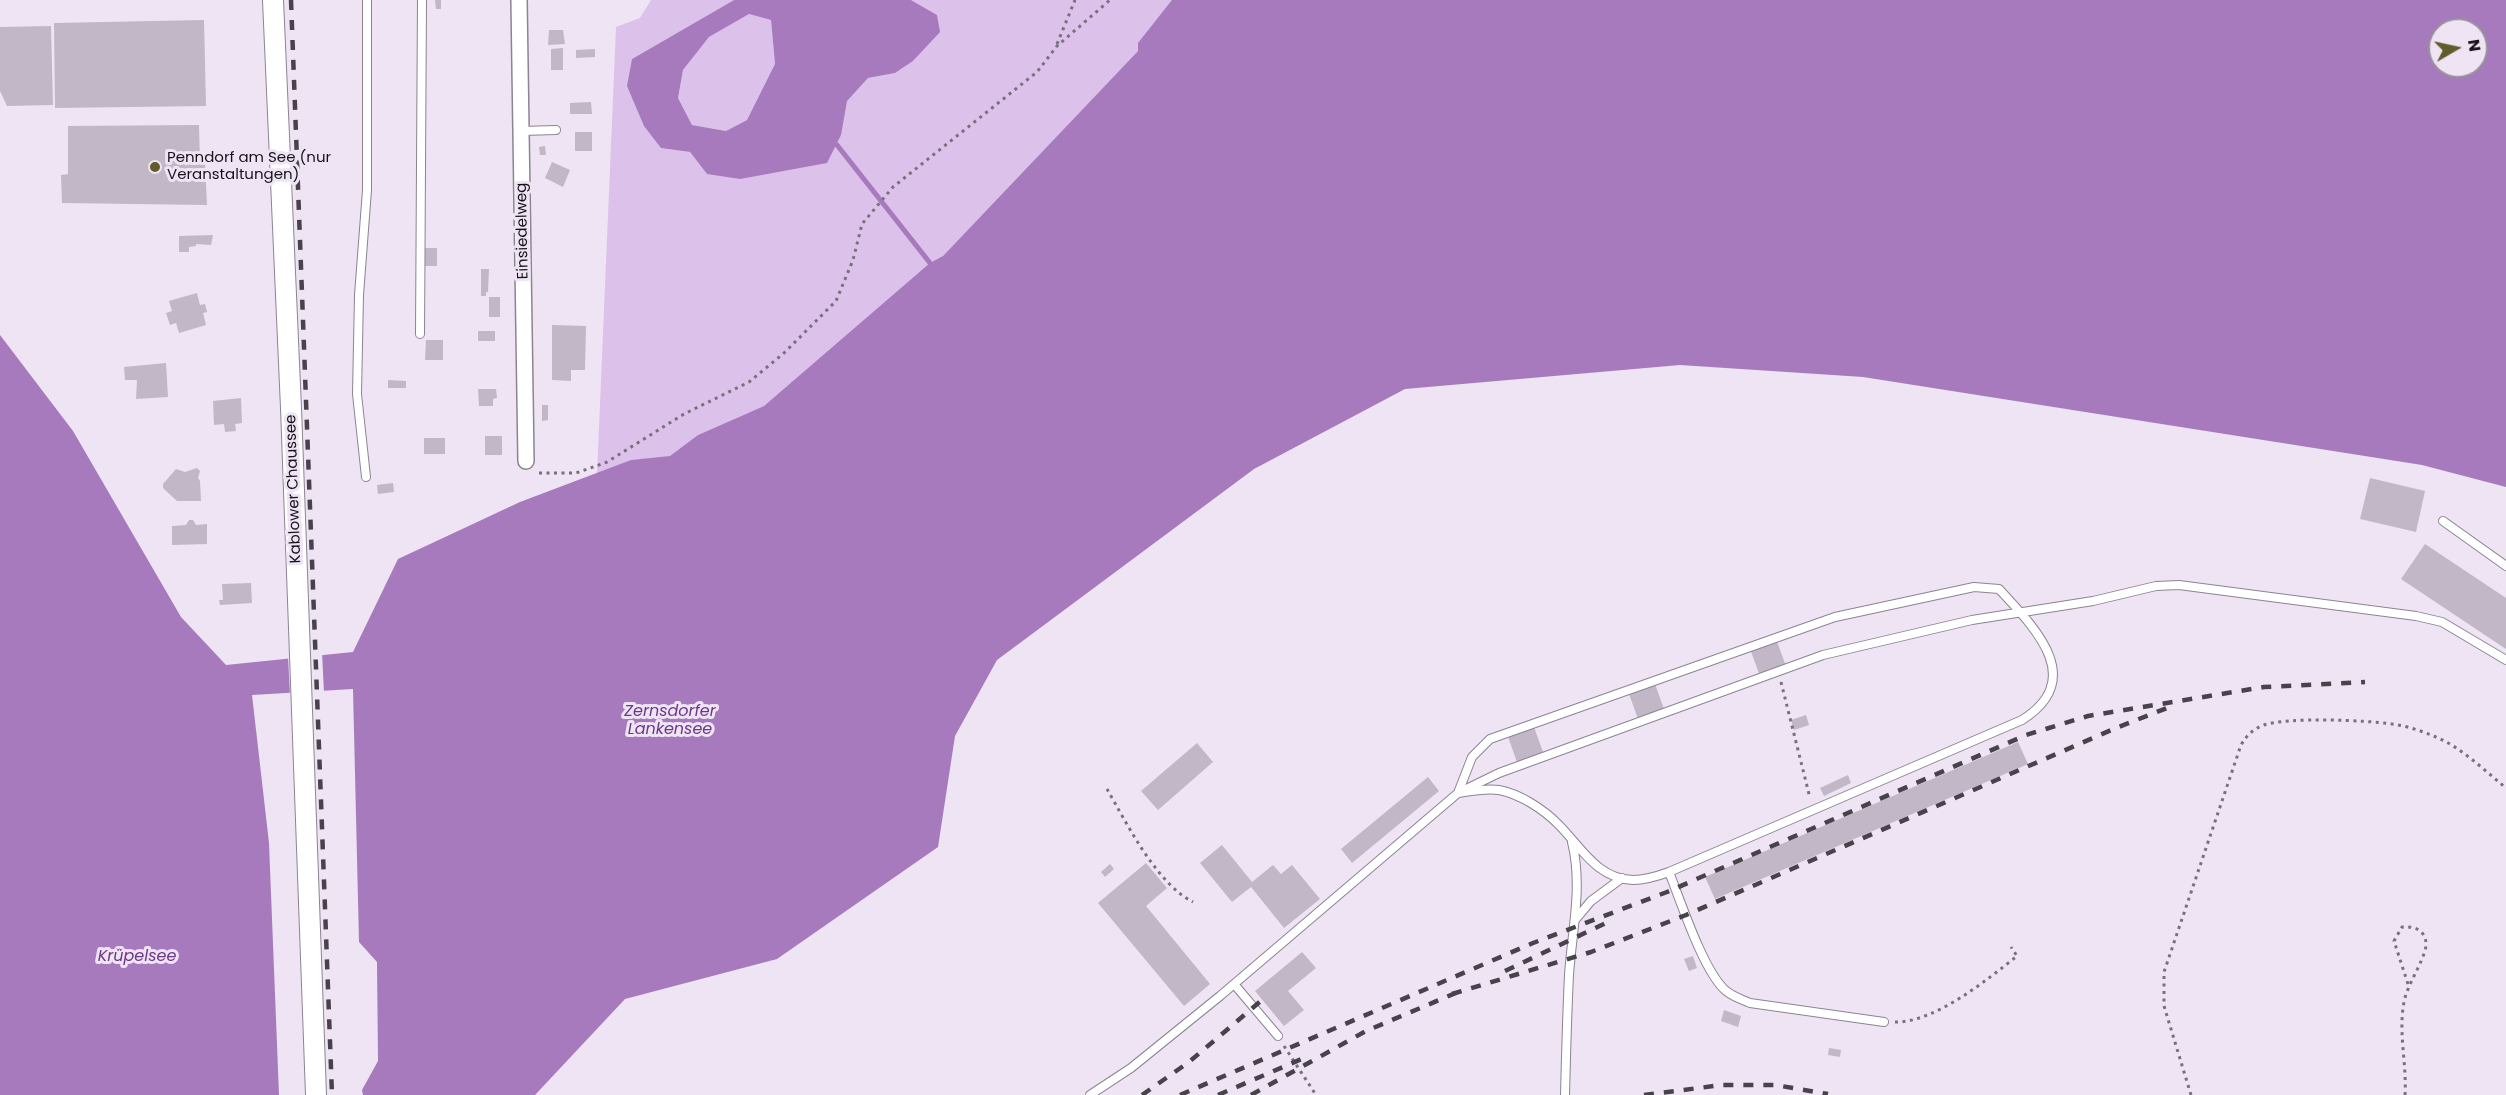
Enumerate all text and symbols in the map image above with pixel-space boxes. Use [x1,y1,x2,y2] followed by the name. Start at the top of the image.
[2428,18,2488,78] north arrow
[2462,38,2487,53] text: N
[167,149,331,184] place label: Penndorf am See (nur Veranstaltungen)
[148,160,162,174] marker: Penndorf am See (nur Veranstaltungen)
[513,183,533,279] street label: Einsiedelweg
[282,414,306,564] street label: Kablower Chaussee
[624,702,716,740] water label: Zernsdorfer Lankensee
[98,947,176,967] water label: Krüpelsee

